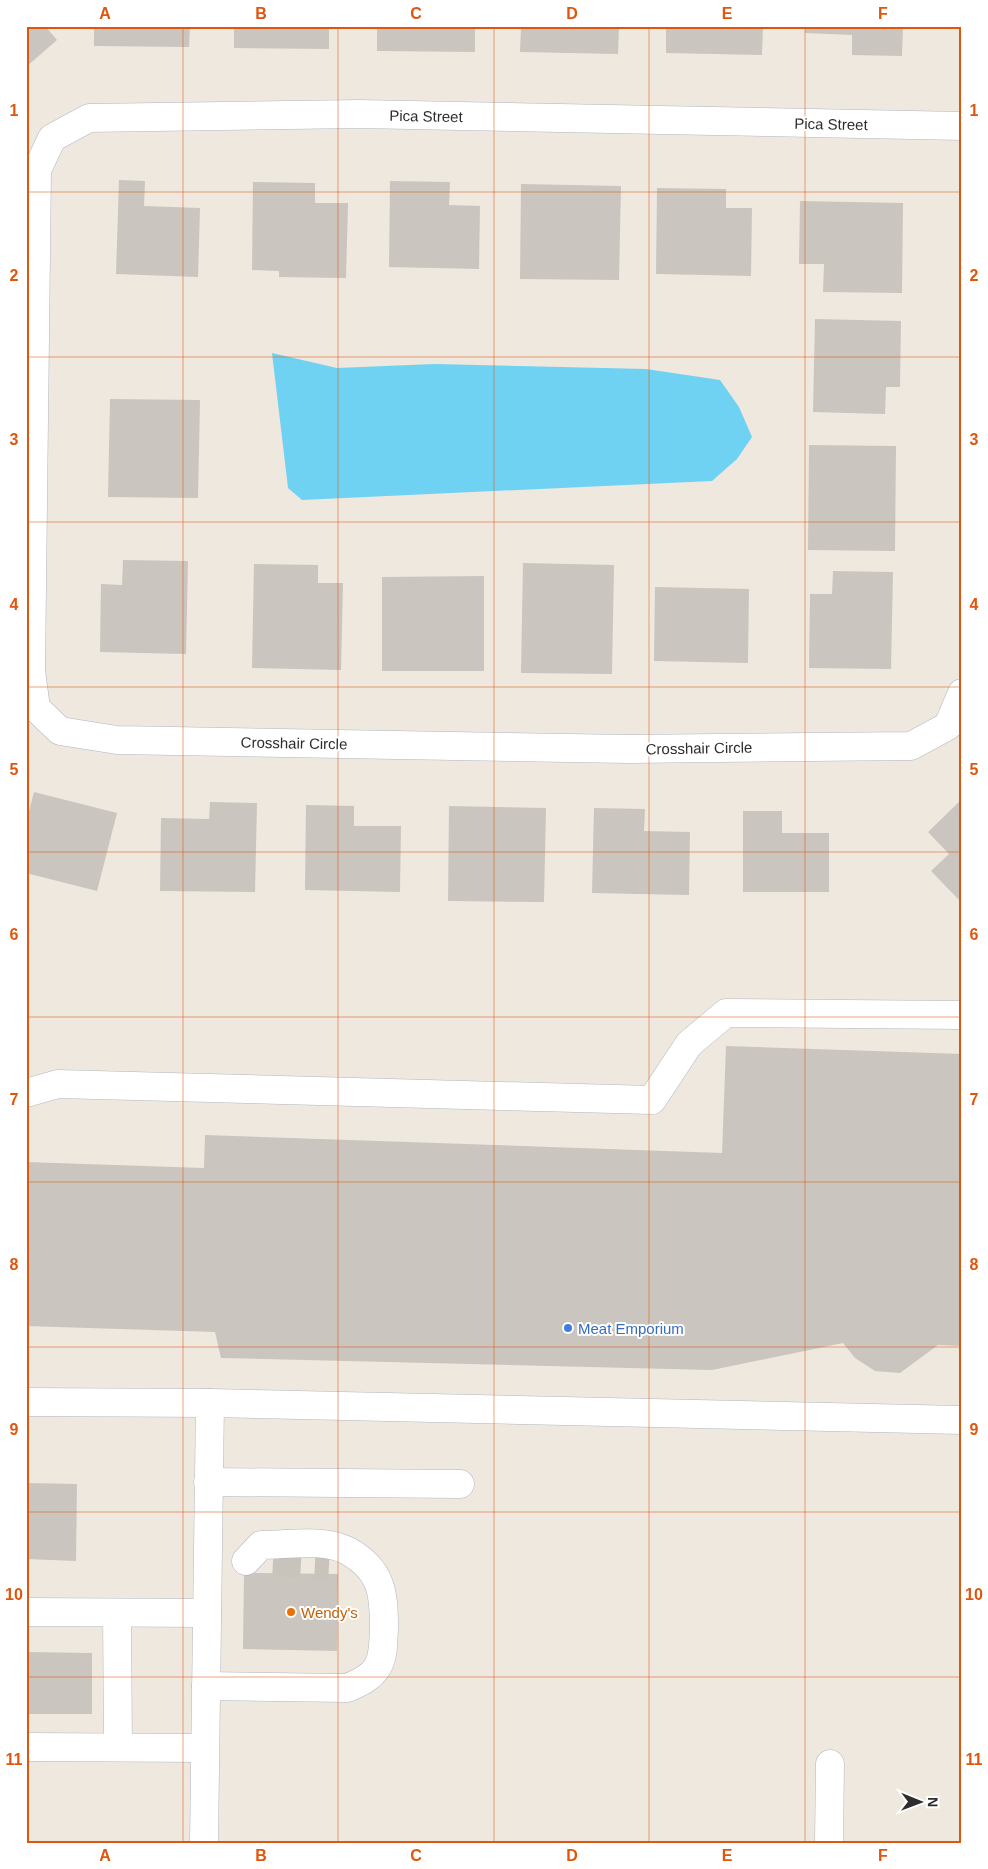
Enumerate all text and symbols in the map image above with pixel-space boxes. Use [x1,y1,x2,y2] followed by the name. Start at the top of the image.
[99,5,111,22] text: A
[255,5,267,22] text: B
[410,5,422,22] text: C
[566,5,578,22] text: D
[722,5,733,22] text: E
[878,5,888,22] text: F
[10,102,19,119] text: 1
[970,102,979,119] text: 1
[389,107,464,125] street label: Pica Street
[794,115,869,133] street label: Pica Street
[10,267,19,284] text: 2
[970,267,979,284] text: 2
[10,431,19,448] text: 3
[970,431,979,448] text: 3
[10,596,19,613] text: 4
[970,596,979,613] text: 4
[241,734,347,752] street label: Crosshair Circle
[646,739,752,757] street label: Crosshair Circle
[10,761,19,778] text: 5
[970,761,979,778] text: 5
[10,926,19,943] text: 6
[970,926,979,943] text: 6
[10,1091,19,1108] text: 7
[970,1091,979,1108] text: 7
[10,1256,19,1273] text: 8
[970,1256,979,1273] text: 8
[578,1320,684,1337] place label: Meat Emporium
[562,1322,574,1334] marker: Meat Emporium
[10,1421,19,1438] text: 9
[970,1421,979,1438] text: 9
[5,1586,23,1603] text: 10
[965,1586,983,1603] text: 10
[301,1604,358,1621] place label: Wendy's
[285,1606,297,1618] marker: Wendy's
[6,1751,23,1768] text: 11
[966,1751,983,1768] text: 11
[896,1776,946,1826] north arrow
[925,1797,941,1807] text: N
[99,1847,111,1864] text: A
[255,1847,267,1864] text: B
[410,1847,422,1864] text: C
[566,1847,578,1864] text: D
[722,1847,733,1864] text: E
[878,1847,888,1864] text: F

